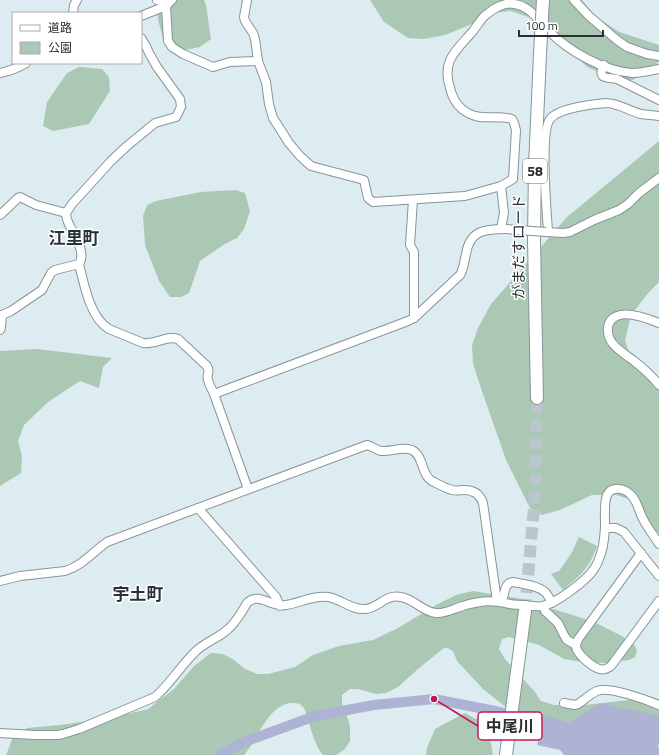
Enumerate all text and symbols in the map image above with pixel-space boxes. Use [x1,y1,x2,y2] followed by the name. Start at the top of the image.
[12,12,142,64] legend
[519,12,603,38] scale bar
[525,16,558,35] text: 100 m
[48,18,72,37] text: 道路
[48,38,72,57] text: 公園
[523,159,547,183] road number: 58
[507,194,530,300] street label: がまだすロード
[49,225,100,251] district label: 江里町
[113,581,164,607] district label: 宇土町
[478,712,542,740] callout: 中尾川
[486,714,534,738] text: 中尾川

